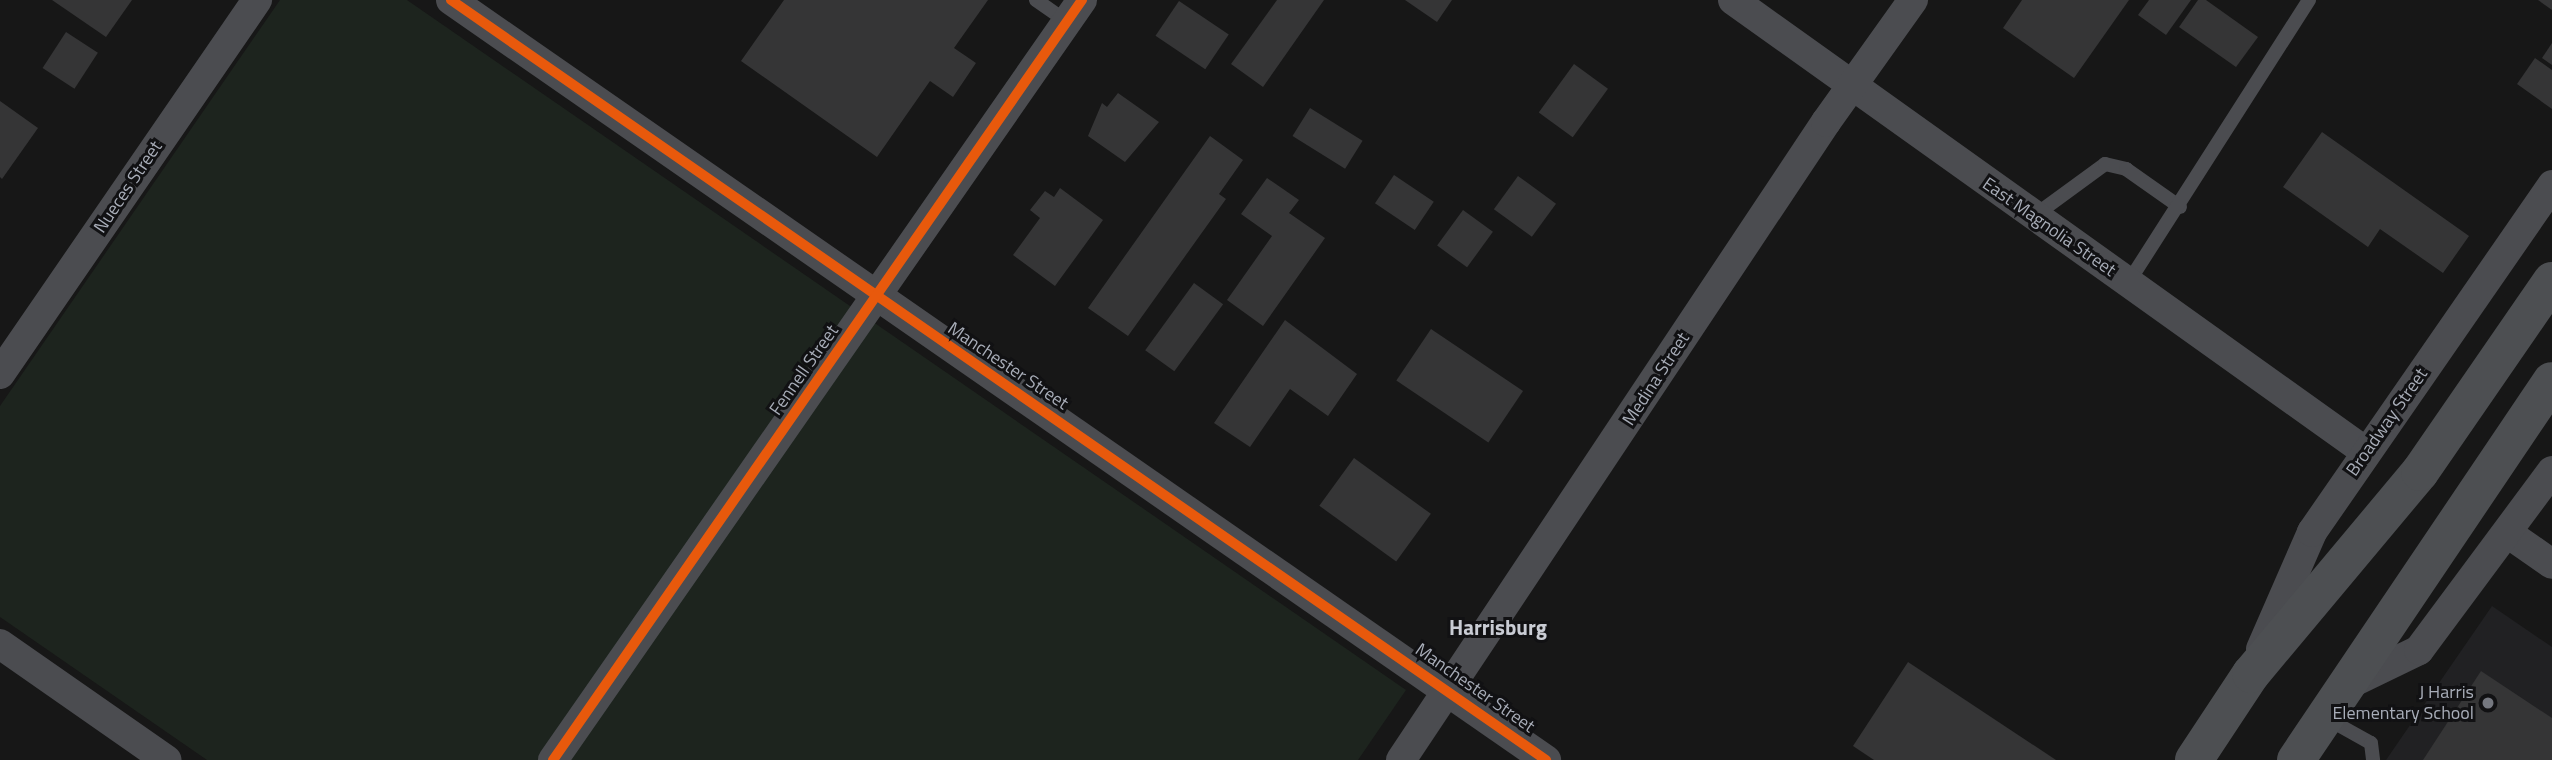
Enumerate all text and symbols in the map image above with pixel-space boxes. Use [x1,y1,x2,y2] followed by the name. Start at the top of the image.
[89,137,167,237] street label: Nueces Street
[1978,173,2120,281] street label: East Magnolia Street
[944,318,1072,414] street label: Manchester Street
[765,321,843,419] street label: Fennell Street
[1618,328,1694,430] street label: Medina Street
[2342,364,2432,480] street label: Broadway Street
[1449,614,1547,640] district label: Harrisburg
[1411,639,1539,737] street label: Manchester Street
[2332,682,2474,724] place label: J Harris Elementary School
[2480,695,2496,711] marker: J Harris Elementary School

